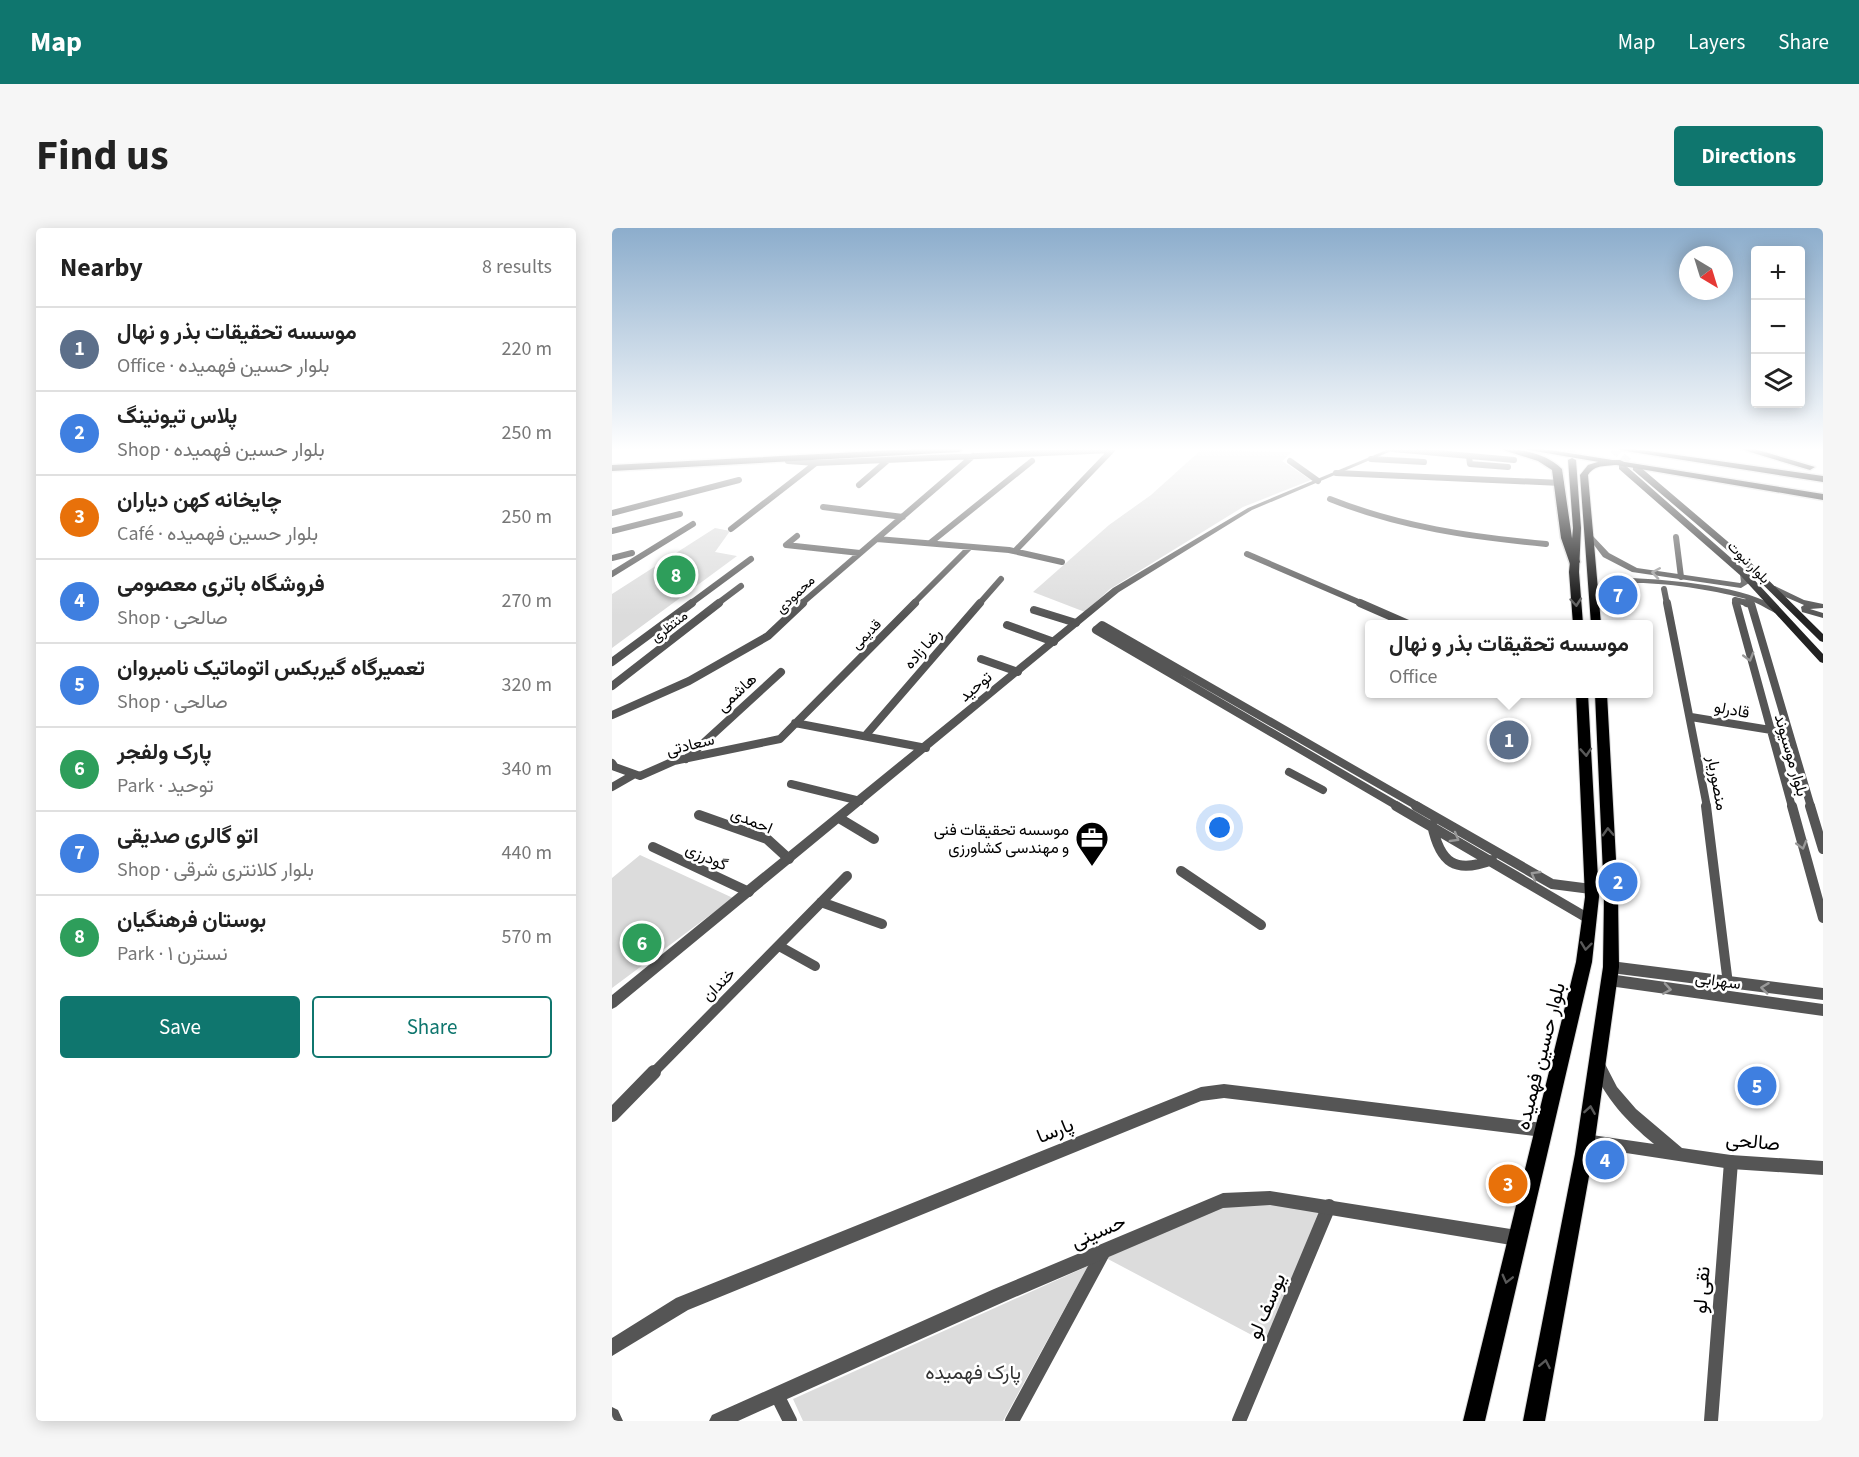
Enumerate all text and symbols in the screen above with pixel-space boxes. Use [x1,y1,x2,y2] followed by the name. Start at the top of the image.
[30,22,82,62] text: Map
[1618,27,1655,57] text: Map
[1688,27,1745,57] text: Layers
[1778,27,1829,57] text: Share
[36,126,169,186] text: Find us
[1674,126,1823,186] button: Directions
[1679,246,1733,300] north arrow
[1751,246,1805,408] map controls
[1751,246,1805,300] button: +
[60,249,143,286] text: Nearby
[482,253,552,281] text: 8 results
[1751,300,1805,354] button: −
[117,316,357,348] text: موسسه تحقیقات بذر و نهال
[74,335,85,363] text: 1
[502,335,552,363] text: 220 m
[117,352,329,380] text: Office · بلوار حسین فهمیده
[1751,354,1805,408] button: layers
[117,400,237,432] text: پلاس تیونینگ
[74,419,85,447] text: 2
[502,419,552,447] text: 250 m
[117,436,325,464] text: Shop · بلوار حسین فهمیده
[117,484,282,516] text: چایخانه کهن دیاران
[74,503,85,531] text: 3
[502,503,552,531] text: 250 m
[117,520,318,548] text: Café · بلوار حسین فهمیده
[1722,537,1774,589] street label: بلوار نبوت
[656,552,696,598] pin: 8
[117,568,325,600] text: فروشگاه باتری معصومی
[1651,568,1660,580] one-way arrow
[772,571,820,619] street label: محمودی
[1598,572,1638,617] pin: 7
[74,587,85,615] text: 4
[502,587,552,615] text: 270 m
[1569,598,1582,607] one-way arrow
[117,604,228,632] text: Shop · صالحی
[647,606,692,648] street label: منتظری
[847,615,886,654] street label: قدیمی
[1365,620,1653,698] popup
[899,623,947,674] street label: رضا زاده
[1389,628,1629,660] text: موسسه تحقیقات بذر و نهال
[1742,651,1754,662] one-way arrow
[117,652,425,684] text: تعمیرگاه گیربکس اتوماتیک نامبروان
[1389,663,1437,691] text: Office
[954,666,997,707] street label: توحید
[712,668,762,717] street label: هاشمی
[74,671,85,699] text: 5
[502,671,552,699] text: 320 m
[117,688,228,716] text: Shop · صالحی
[1713,696,1751,724] street label: قادرلو
[1769,712,1813,799] street label: بلوار موسیوند
[1490,718,1528,762] pin: 1
[664,728,717,762] street label: سعادتی
[117,736,212,768] text: پارک ولفجر
[1579,747,1592,756] one-way arrow
[1701,753,1733,812] street label: منصوریار
[74,755,85,783] text: 6
[502,755,552,783] text: 340 m
[117,772,214,800] text: Park · توحید
[727,802,776,840] street label: احمدی
[1205,813,1234,842] your location
[934,819,1069,859] place label: موسسه تحقیقات فنی و مهندسی کشاورزی
[117,820,259,852] text: اتو گالری صدیقی
[1074,820,1110,867] office icon: موسسه تحقیقات فنی و مهندسی کشاورزی
[1601,828,1614,837] one-way arrow
[1449,831,1459,843] one-way arrow
[682,838,731,876] street label: گودرزی
[74,839,85,867] text: 7
[502,839,552,867] text: 440 m
[1795,839,1807,850] one-way arrow
[117,856,314,884] text: Shop · بلوار کلانتری شرقی
[1598,860,1638,904] pin: 2
[1531,871,1542,882] one-way arrow
[117,904,266,936] text: بوستان فرهنگیان
[622,920,662,966] pin: 6
[74,923,85,951] text: 8
[502,923,552,951] text: 570 m
[117,940,228,968] text: Park · نسترن ۱
[1580,942,1593,951] one-way arrow
[697,963,741,1006] street label: خندان
[1694,967,1742,995] street label: سهرابی
[1509,980,1573,1133] street label: بلوار حسین فهمیده
[1662,982,1672,994] one-way arrow
[1760,982,1769,995] one-way arrow
[60,996,300,1058] button: Save
[312,996,552,1058] button: Share
[1738,1064,1776,1108] pin: 5
[1584,1105,1596,1114] one-way arrow
[1033,1111,1078,1151] street label: پارسا
[1725,1126,1781,1158] street label: صالحی
[1586,1138,1624,1182] pin: 4
[1488,1162,1528,1206] pin: 3
[1067,1208,1130,1256] street label: حسینی
[1686,1266,1718,1315] street label: نقی لو
[1241,1269,1293,1344] street label: یوسف لو
[1501,1274,1514,1284] one-way arrow
[925,1359,1021,1387] park label: پارک فهمیده
[1538,1359,1551,1369] one-way arrow

